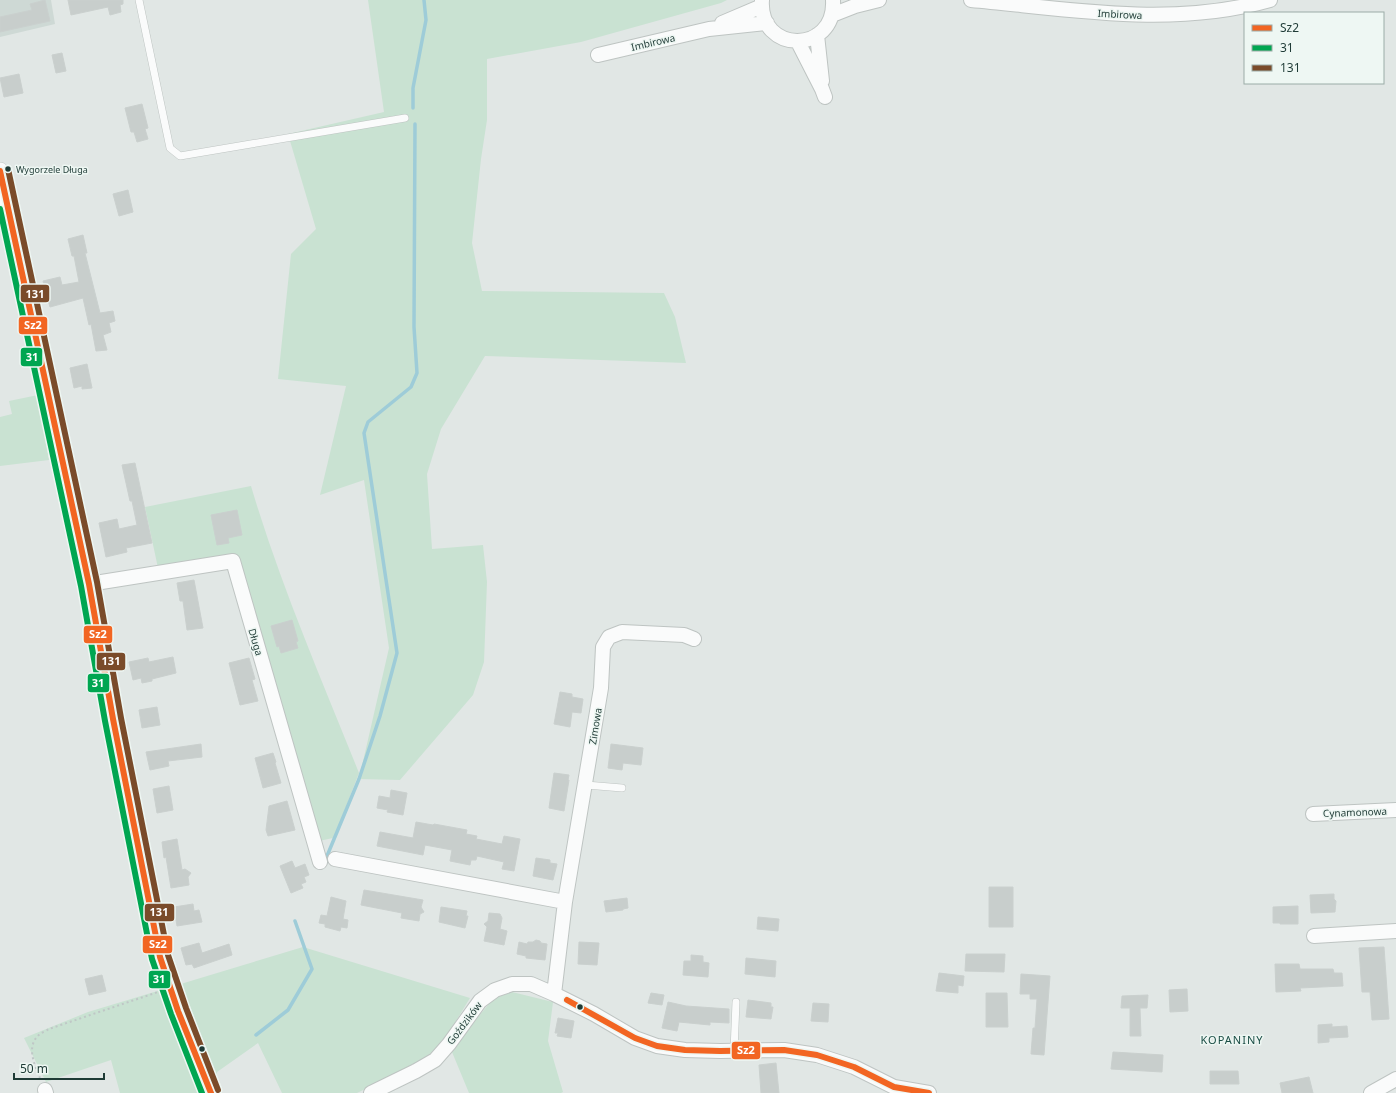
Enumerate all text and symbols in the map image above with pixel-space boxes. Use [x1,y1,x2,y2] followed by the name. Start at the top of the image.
[1097,6,1143,22] street label: Imbirowa
[1244,12,1384,84] legend
[1280,19,1299,36] text: Sz2
[630,30,676,54] street label: Imbirowa
[1280,39,1294,56] text: 31
[1280,59,1301,76] text: 131
[16,163,88,176] place label: Wygorzele Długa
[3,164,13,174] marker: Wygorzele Długa
[20,284,50,303] line badge: 131
[26,286,44,301] text: 131
[18,316,48,335] line badge: Sz2
[24,317,42,332] text: Sz2
[20,347,43,367] line badge: 31
[26,349,38,364] text: 31
[83,625,113,644] line badge: Sz2
[89,626,107,641] text: Sz2
[245,627,267,657] street label: Długa
[96,652,126,671] line badge: 131
[102,653,120,668] text: 131
[87,673,110,693] line badge: 31
[92,675,104,690] text: 31
[585,707,605,745] street label: Zimowa
[1323,804,1387,820] street label: Cynamonowa
[144,903,175,922] line badge: 131
[150,904,168,919] text: 131
[142,935,173,954] line badge: Sz2
[149,936,167,951] text: Sz2
[148,970,171,989] line badge: 31
[153,971,165,986] text: 31
[443,999,485,1047] street label: Goździków
[575,1002,585,1012] unlabelled marker
[1201,1032,1264,1047] district label: KOPANINY
[731,1041,761,1060] line badge: Sz2
[737,1042,755,1057] text: Sz2
[197,1044,207,1054] unlabelled marker
[14,1055,104,1081] scale bar
[20,1060,48,1077] text: 50 m

